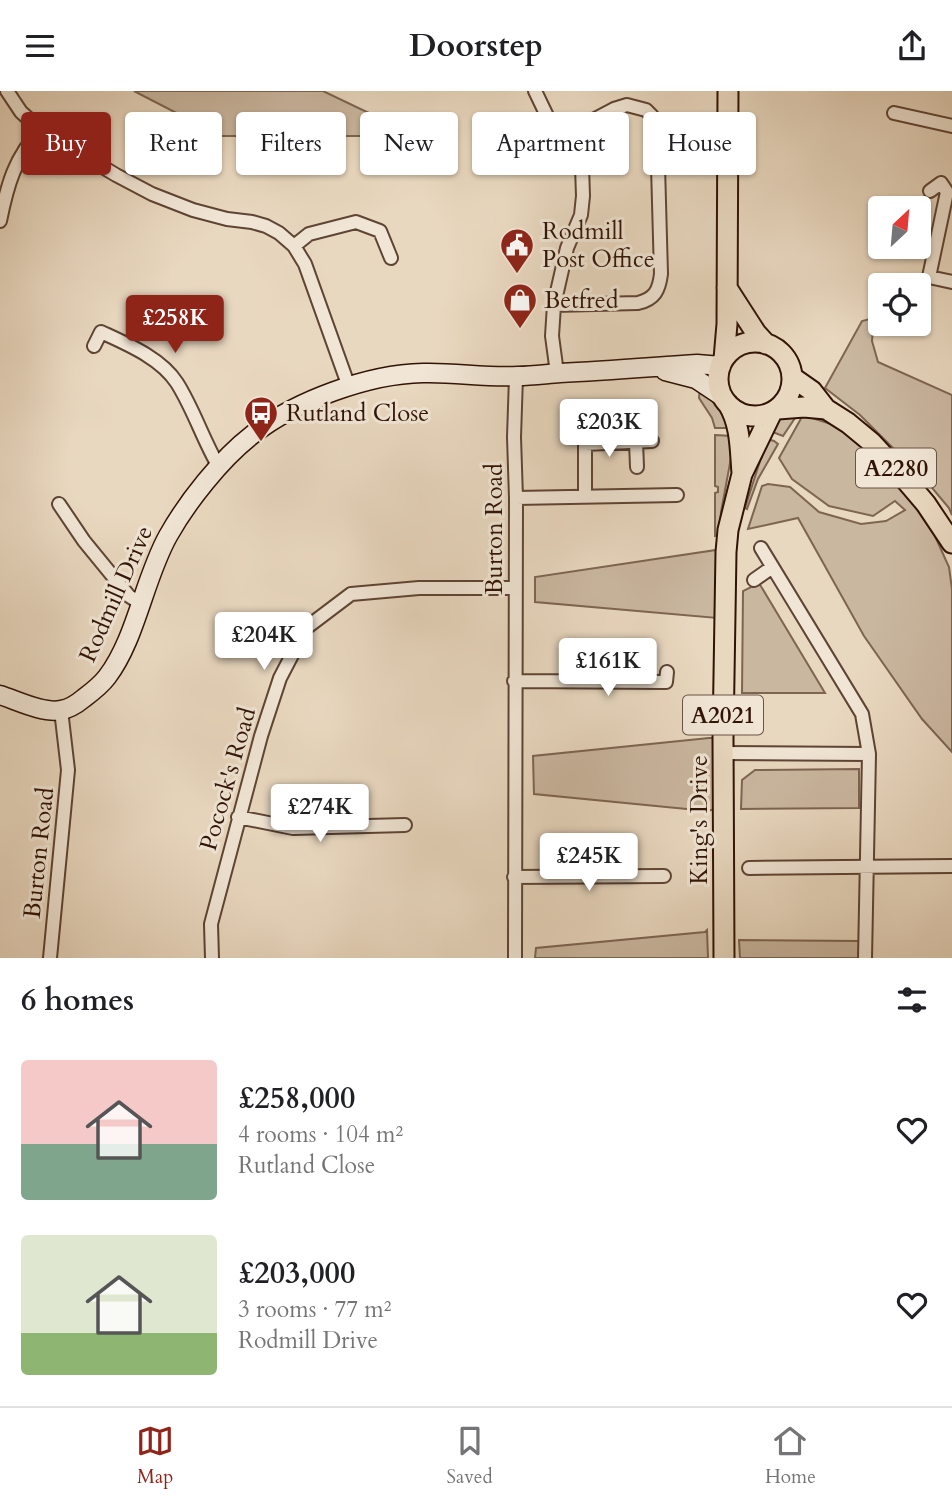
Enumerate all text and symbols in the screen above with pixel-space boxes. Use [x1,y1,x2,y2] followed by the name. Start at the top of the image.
[409,24,543,68] text: Doorstep
[21,27,59,65] icon: menu
[893,27,931,65] icon: share
[21,112,111,175] chip: Buy
[125,112,222,175] chip: Rent
[236,112,346,175] chip: Filters
[360,112,458,175] chip: New
[472,112,629,175] chip: Apartment
[643,112,756,175] chip: House
[868,196,931,259] north arrow
[868,196,931,336] map controls
[542,215,655,276] place label: Rodmill Post Office
[498,226,536,275] public building icon: Rodmill Post Office
[868,273,931,336] button: locate
[501,281,539,330] shop icon: Betfred
[544,284,619,317] place label: Betfred
[126,295,224,355] pin: £258K
[142,302,208,333] text: £258K
[242,394,280,443] bus stop icon: Rutland Close
[286,397,429,430] place label: Rutland Close
[560,399,658,459] pin: £203K
[576,406,642,437] text: £203K
[856,449,936,487] road number: A2280
[478,463,511,595] street label: Burton Road
[71,521,161,667] street label: Rodmill Drive
[215,613,313,672] pin: £204K
[231,619,297,650] text: £204K
[559,639,657,698] pin: £161K
[575,645,641,676] text: £161K
[683,695,763,735] road number: A2021
[192,703,264,854] street label: Pocock's Road
[683,755,716,885] street label: King's Drive
[271,785,369,844] pin: £274K
[16,786,62,920] street label: Burton Road
[287,791,353,822] text: £274K
[540,833,638,893] pin: £245K
[556,840,622,871] text: £245K
[21,980,134,1021] text: 6 homes
[893,981,931,1019] icon: filters
[238,1078,355,1119] text: £258,000
[77,1088,161,1172] icon: home
[893,1111,931,1149] icon: heart
[238,1119,403,1150] text: 4 rooms · 104 m²
[238,1150,375,1181] text: Rutland Close
[238,1253,355,1294] text: £203,000
[77,1263,161,1347] icon: home
[893,1286,931,1324] icon: heart
[238,1294,391,1325] text: 3 rooms · 77 m²
[238,1325,378,1356] text: Rodmill Drive
[136,1422,174,1490] tab: Map
[447,1422,493,1490] tab: Saved
[765,1422,816,1490] tab: Home

